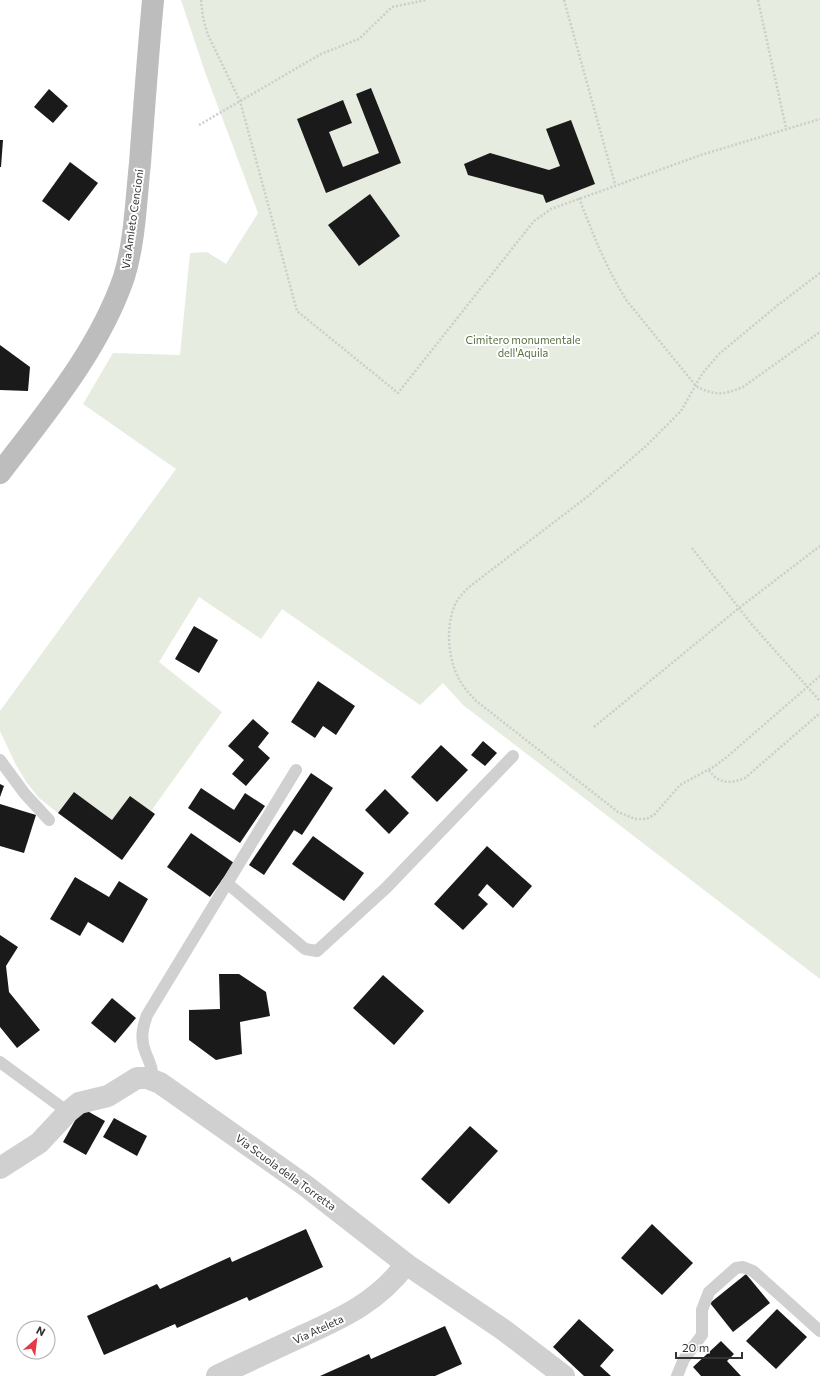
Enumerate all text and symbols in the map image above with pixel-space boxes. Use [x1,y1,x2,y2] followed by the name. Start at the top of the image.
[119,168,145,270] street label: Via Amleto Cencioni
[465,333,581,359] park label: Cimitero monumentale dell'Aquila
[233,1131,339,1213] street label: Via Scuola della Torretta
[291,1312,345,1346] street label: Via Ateleta
[16,1320,56,1360] north arrow
[34,1323,48,1338] text: N
[676,1334,742,1360] scale bar
[682,1340,709,1354] text: 20 m

